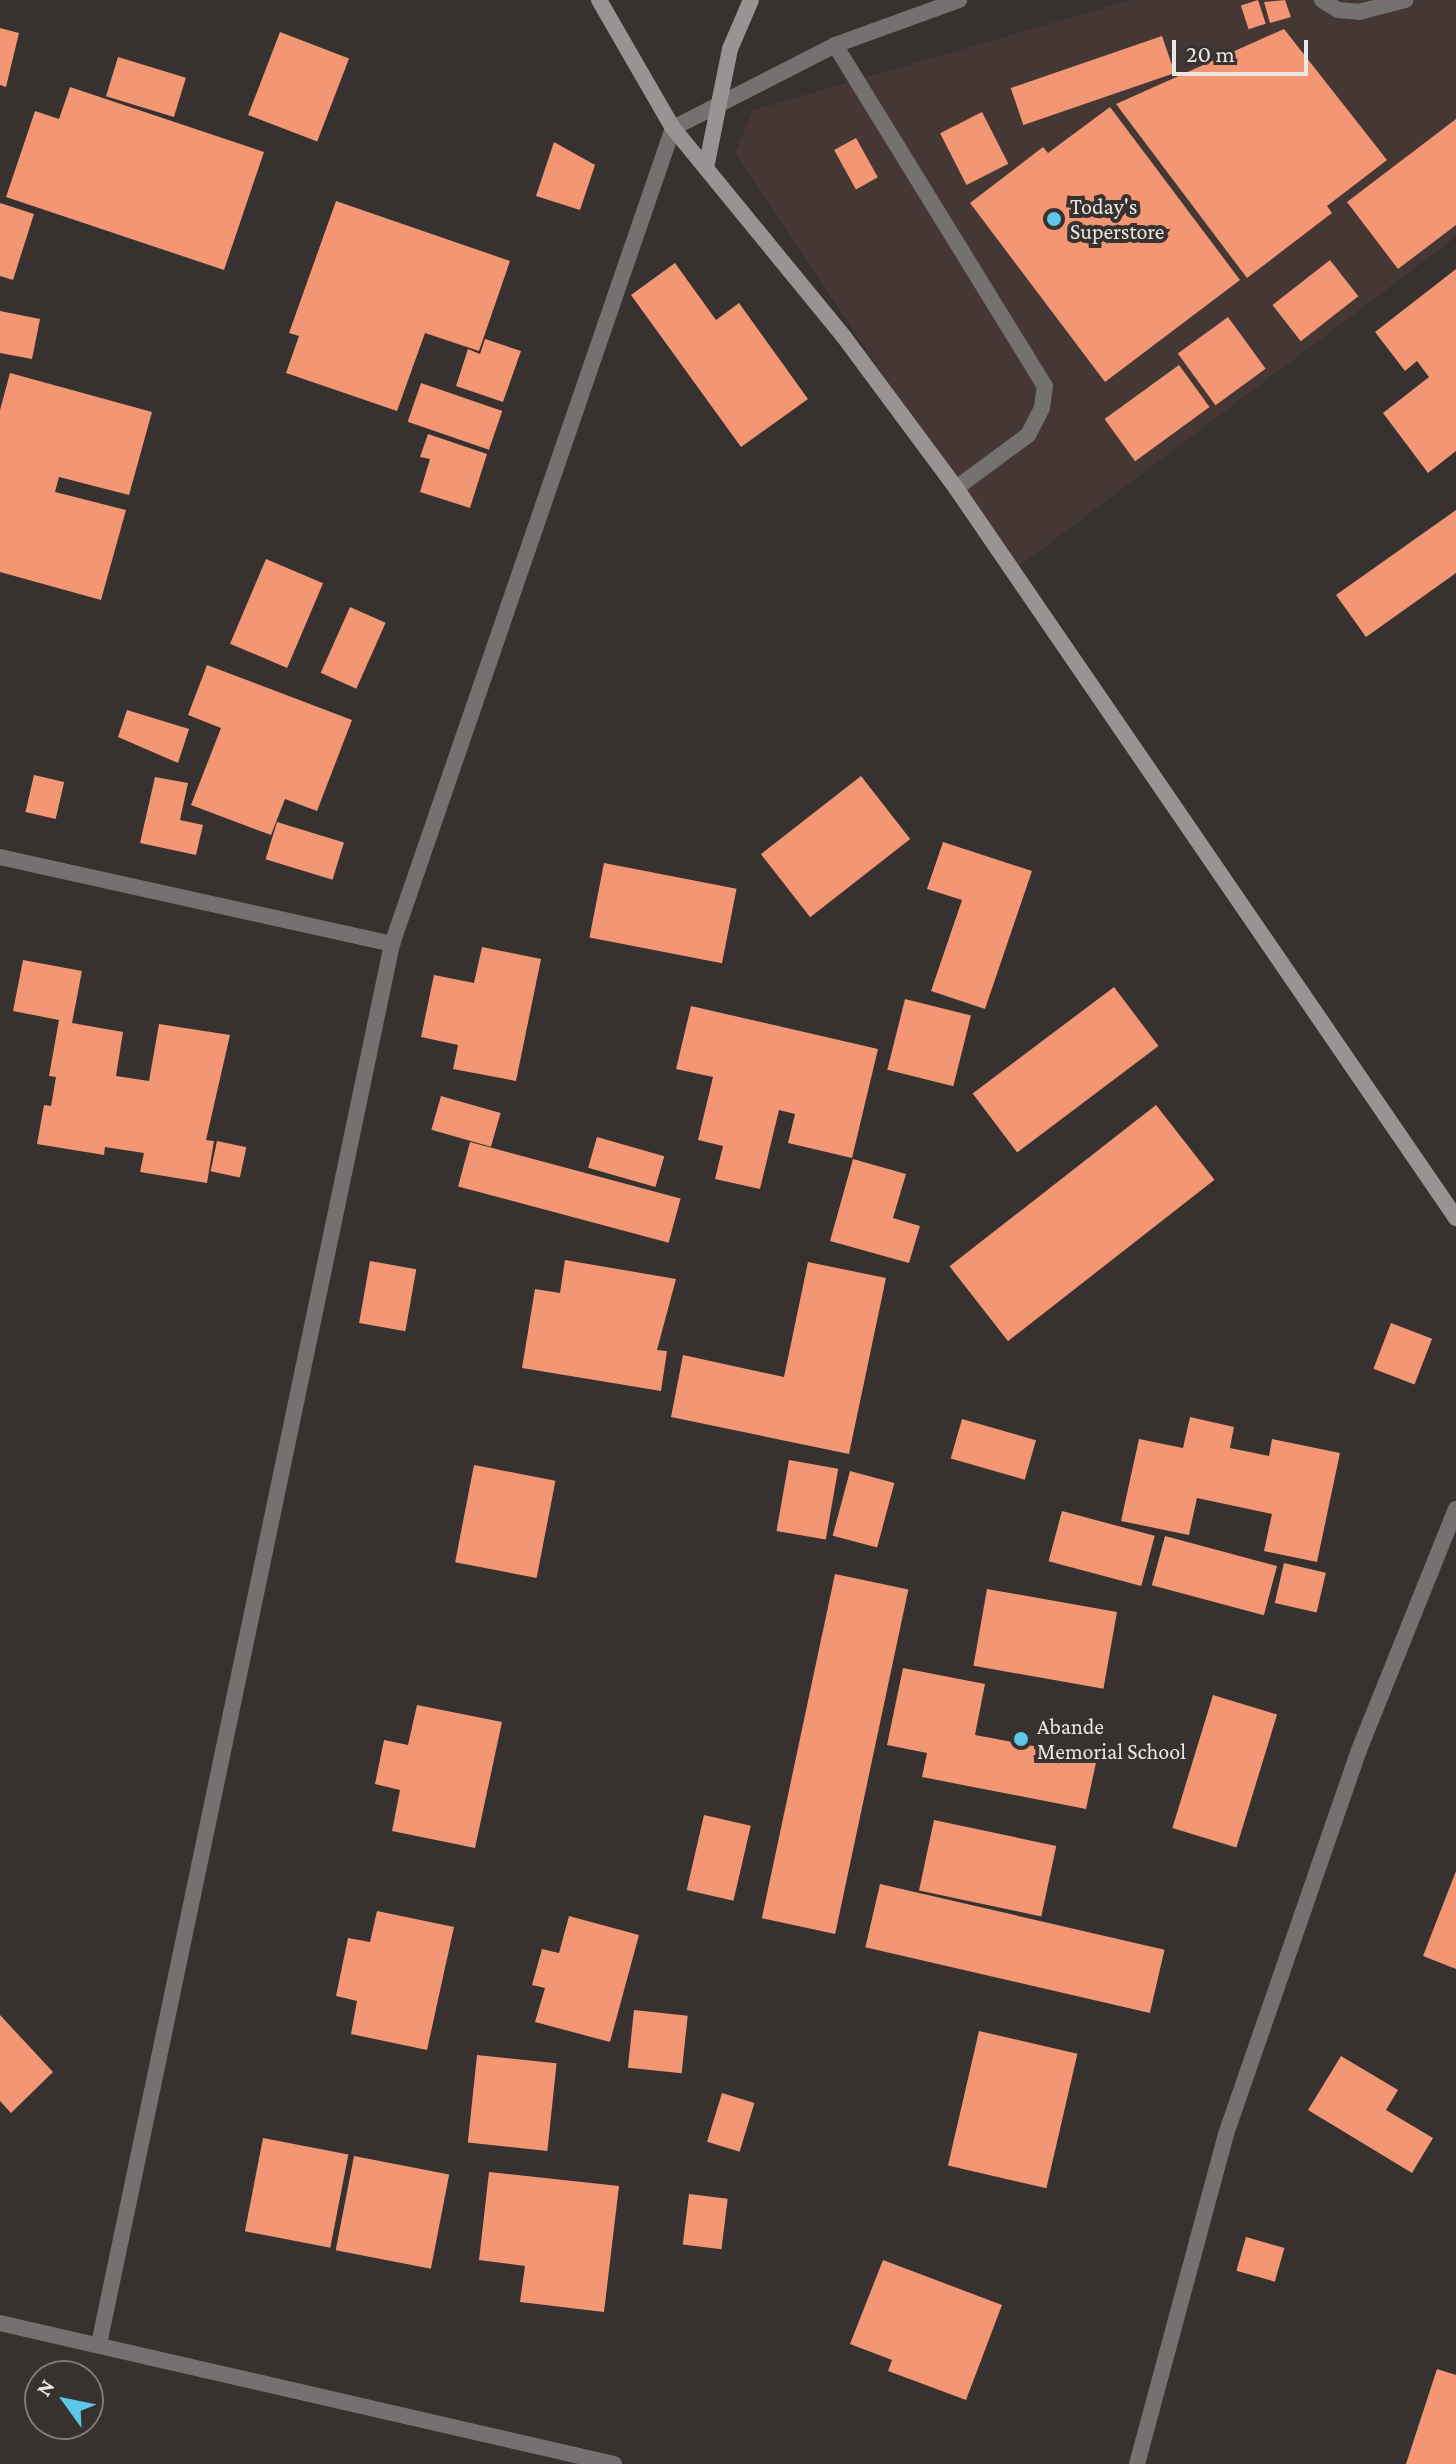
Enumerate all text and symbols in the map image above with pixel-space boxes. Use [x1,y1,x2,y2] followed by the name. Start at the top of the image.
[1176,24,1312,74] scale bar
[1186,40,1235,67] text: 20 m
[1070,193,1165,244] place label: Today's Superstore
[1045,210,1063,228] marker: Today's Superstore
[1037,1713,1186,1764] place label: Abande Memorial School
[1012,1730,1030,1748] marker: Abande Memorial School
[24,2360,104,2440] north arrow
[31,2375,60,2401] text: N

